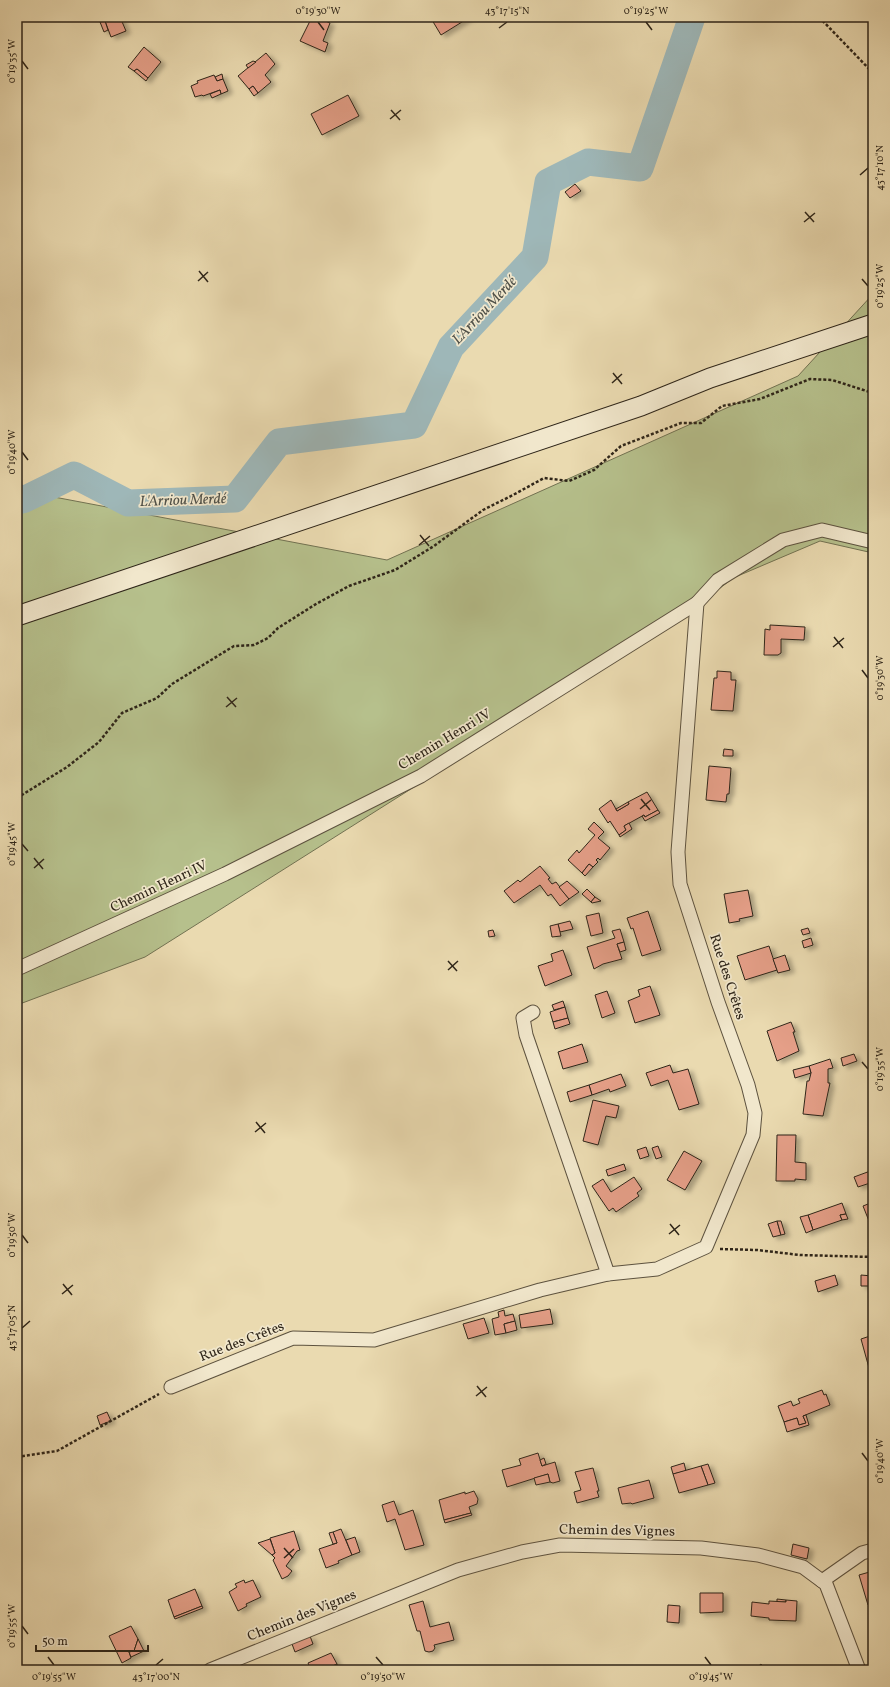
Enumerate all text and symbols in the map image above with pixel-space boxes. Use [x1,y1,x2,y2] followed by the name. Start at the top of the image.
[295,4,341,18] text: 0°19'30"W
[485,4,530,18] text: 43°17'15"N
[624,4,668,18] text: 0°19'25"W
[5,39,19,83] text: 0°19'35"W
[873,145,887,191] text: 43°17'10"N
[873,264,887,308] text: 0°19'25"W
[448,271,523,350] water label: L'Arriou Merdé
[5,429,19,475] text: 0°19'40"W
[139,489,228,513] water label: L'Arriou Merdé
[873,655,887,701] text: 0°19'30"W
[395,705,495,775] street label: Chemin Henri IV
[5,822,19,866] text: 0°19'45"W
[107,856,211,918] street label: Chemin Henri IV
[704,932,750,1022] street label: Rue des Crêtes
[873,1047,887,1091] text: 0°19'35"W
[5,1213,19,1257] text: 0°19'50"W
[5,1304,19,1351] text: 43°17'05"N
[197,1317,287,1367] street label: Rue des Crêtes
[873,1438,887,1484] text: 0°19'40"W
[559,1520,675,1542] street label: Chemin des Vignes
[245,1585,359,1647] street label: Chemin des Vignes
[5,1604,19,1648] text: 0°19'55"W
[36,1627,148,1653] scale bar
[42,1634,68,1650] text: 50 m
[32,1670,76,1684] text: 0°19'55"W
[132,1670,180,1684] text: 43°17'00"N
[361,1670,405,1684] text: 0°19'50"W
[689,1670,733,1684] text: 0°19'45"W

